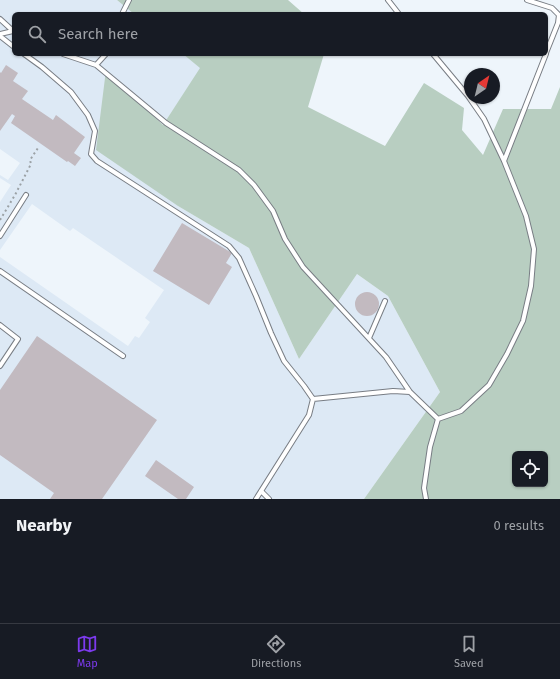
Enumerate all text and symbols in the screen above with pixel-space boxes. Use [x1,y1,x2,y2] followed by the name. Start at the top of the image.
[12,12,548,56] search box
[26,23,48,45] icon: search
[58,25,138,43] text: Search here
[464,68,500,104] north arrow
[512,451,548,487] map controls
[512,451,548,487] button: locate
[16,515,71,536] text: Nearby
[493,518,544,533] text: 0 results
[76,633,98,670] tab: Map
[251,633,301,670] tab: Directions
[454,633,484,670] tab: Saved

